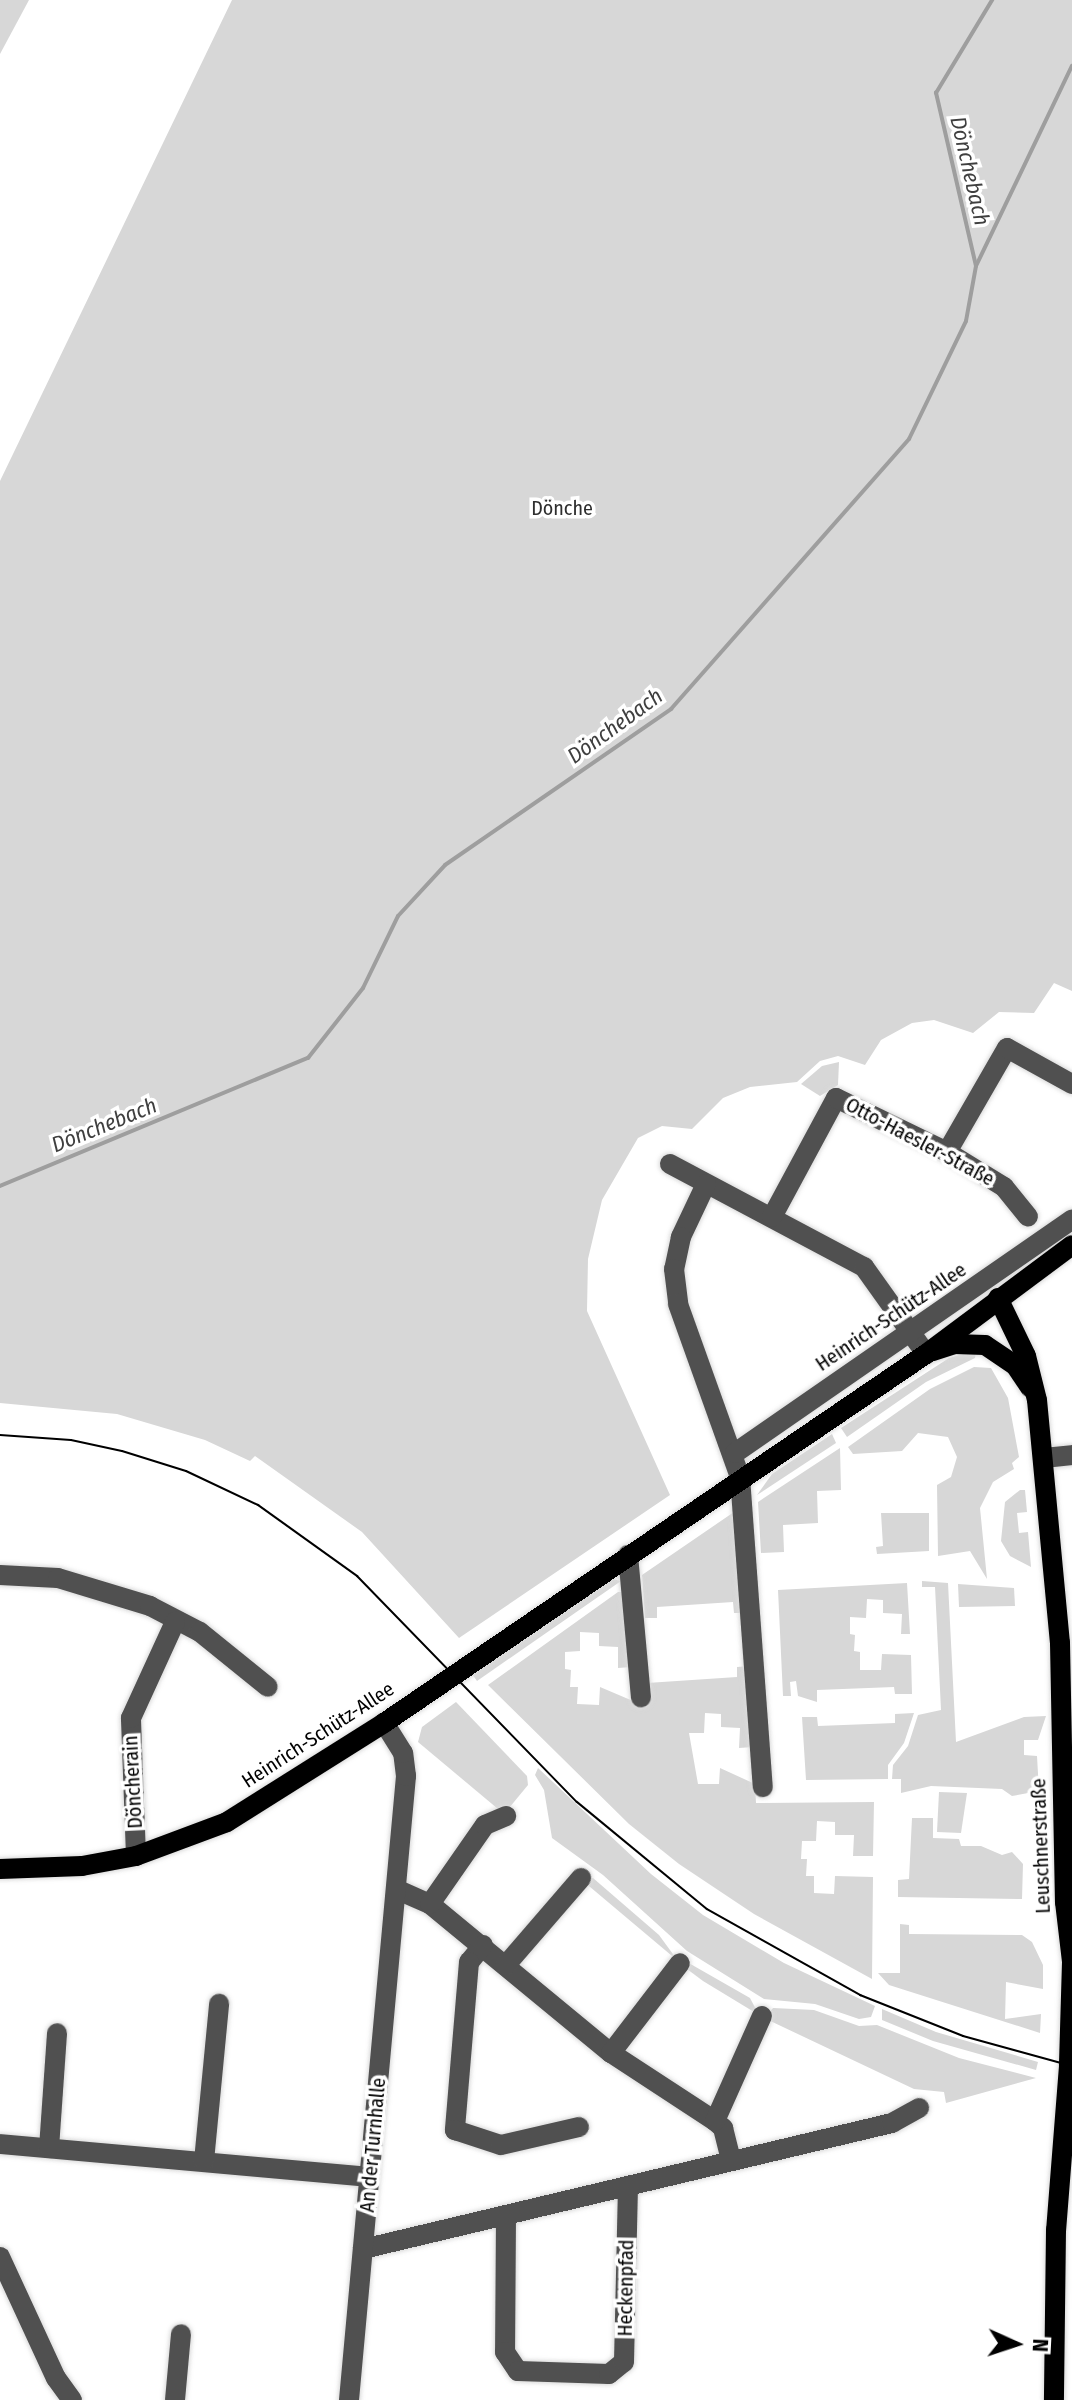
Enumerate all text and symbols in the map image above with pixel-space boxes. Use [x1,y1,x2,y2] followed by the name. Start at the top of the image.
[945,114,995,228] water label: Dönchebach
[531,496,593,520] park label: Dönche
[562,683,668,769] water label: Dönchebach
[48,1092,160,1158] water label: Dönchebach
[842,1093,998,1191] street label: Otto-Haesler-Straße
[811,1258,971,1376] street label: Heinrich-Schütz-Allee
[237,1677,399,1793] street label: Heinrich-Schütz-Allee
[119,1735,147,1829] street label: Döncherain
[1027,1778,1055,1914] street label: Leuschnerstraße
[355,2077,391,2213] street label: An der Turnhalle
[613,2239,639,2337] street label: Heckenpfad
[976,2304,1056,2384] north arrow
[1027,2338,1054,2353] text: N

